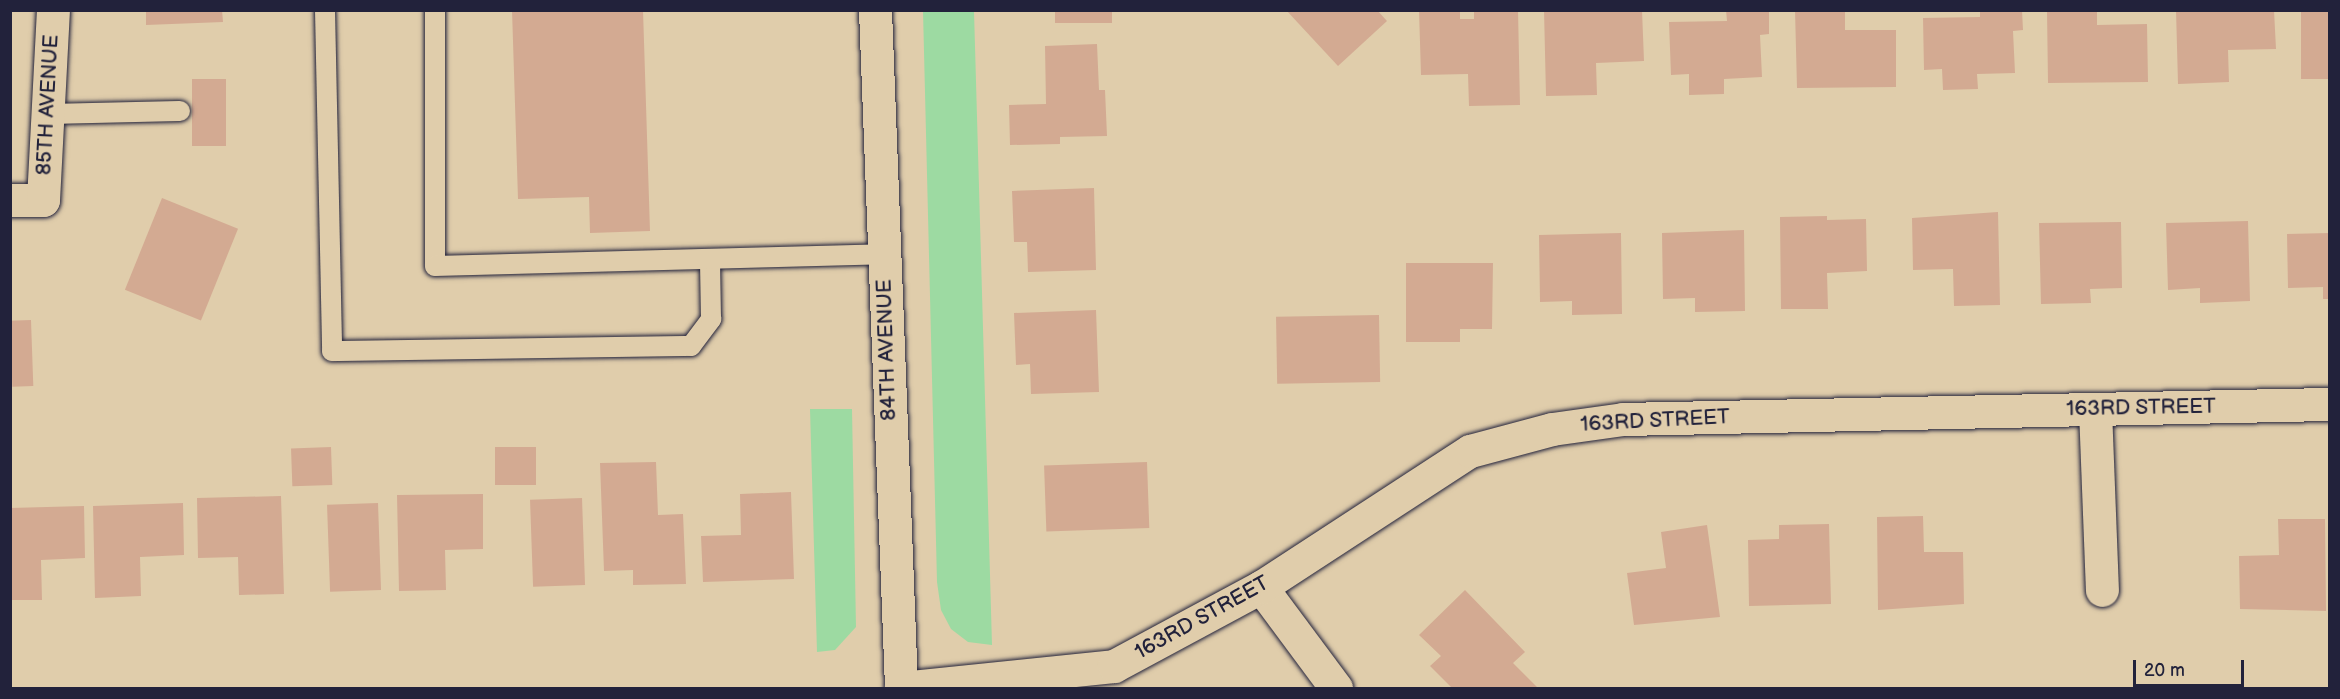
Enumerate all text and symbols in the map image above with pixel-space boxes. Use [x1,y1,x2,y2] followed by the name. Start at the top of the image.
[32,34,64,176] street label: 85TH AVENUE
[872,279,902,421] street label: 84TH AVENUE
[2066,394,2216,422] street label: 163RD STREET
[1579,404,1731,438] street label: 163RD STREET
[1130,571,1274,665] street label: 163RD STREET
[2136,648,2247,686] scale bar
[2144,660,2185,681] text: 20 m

